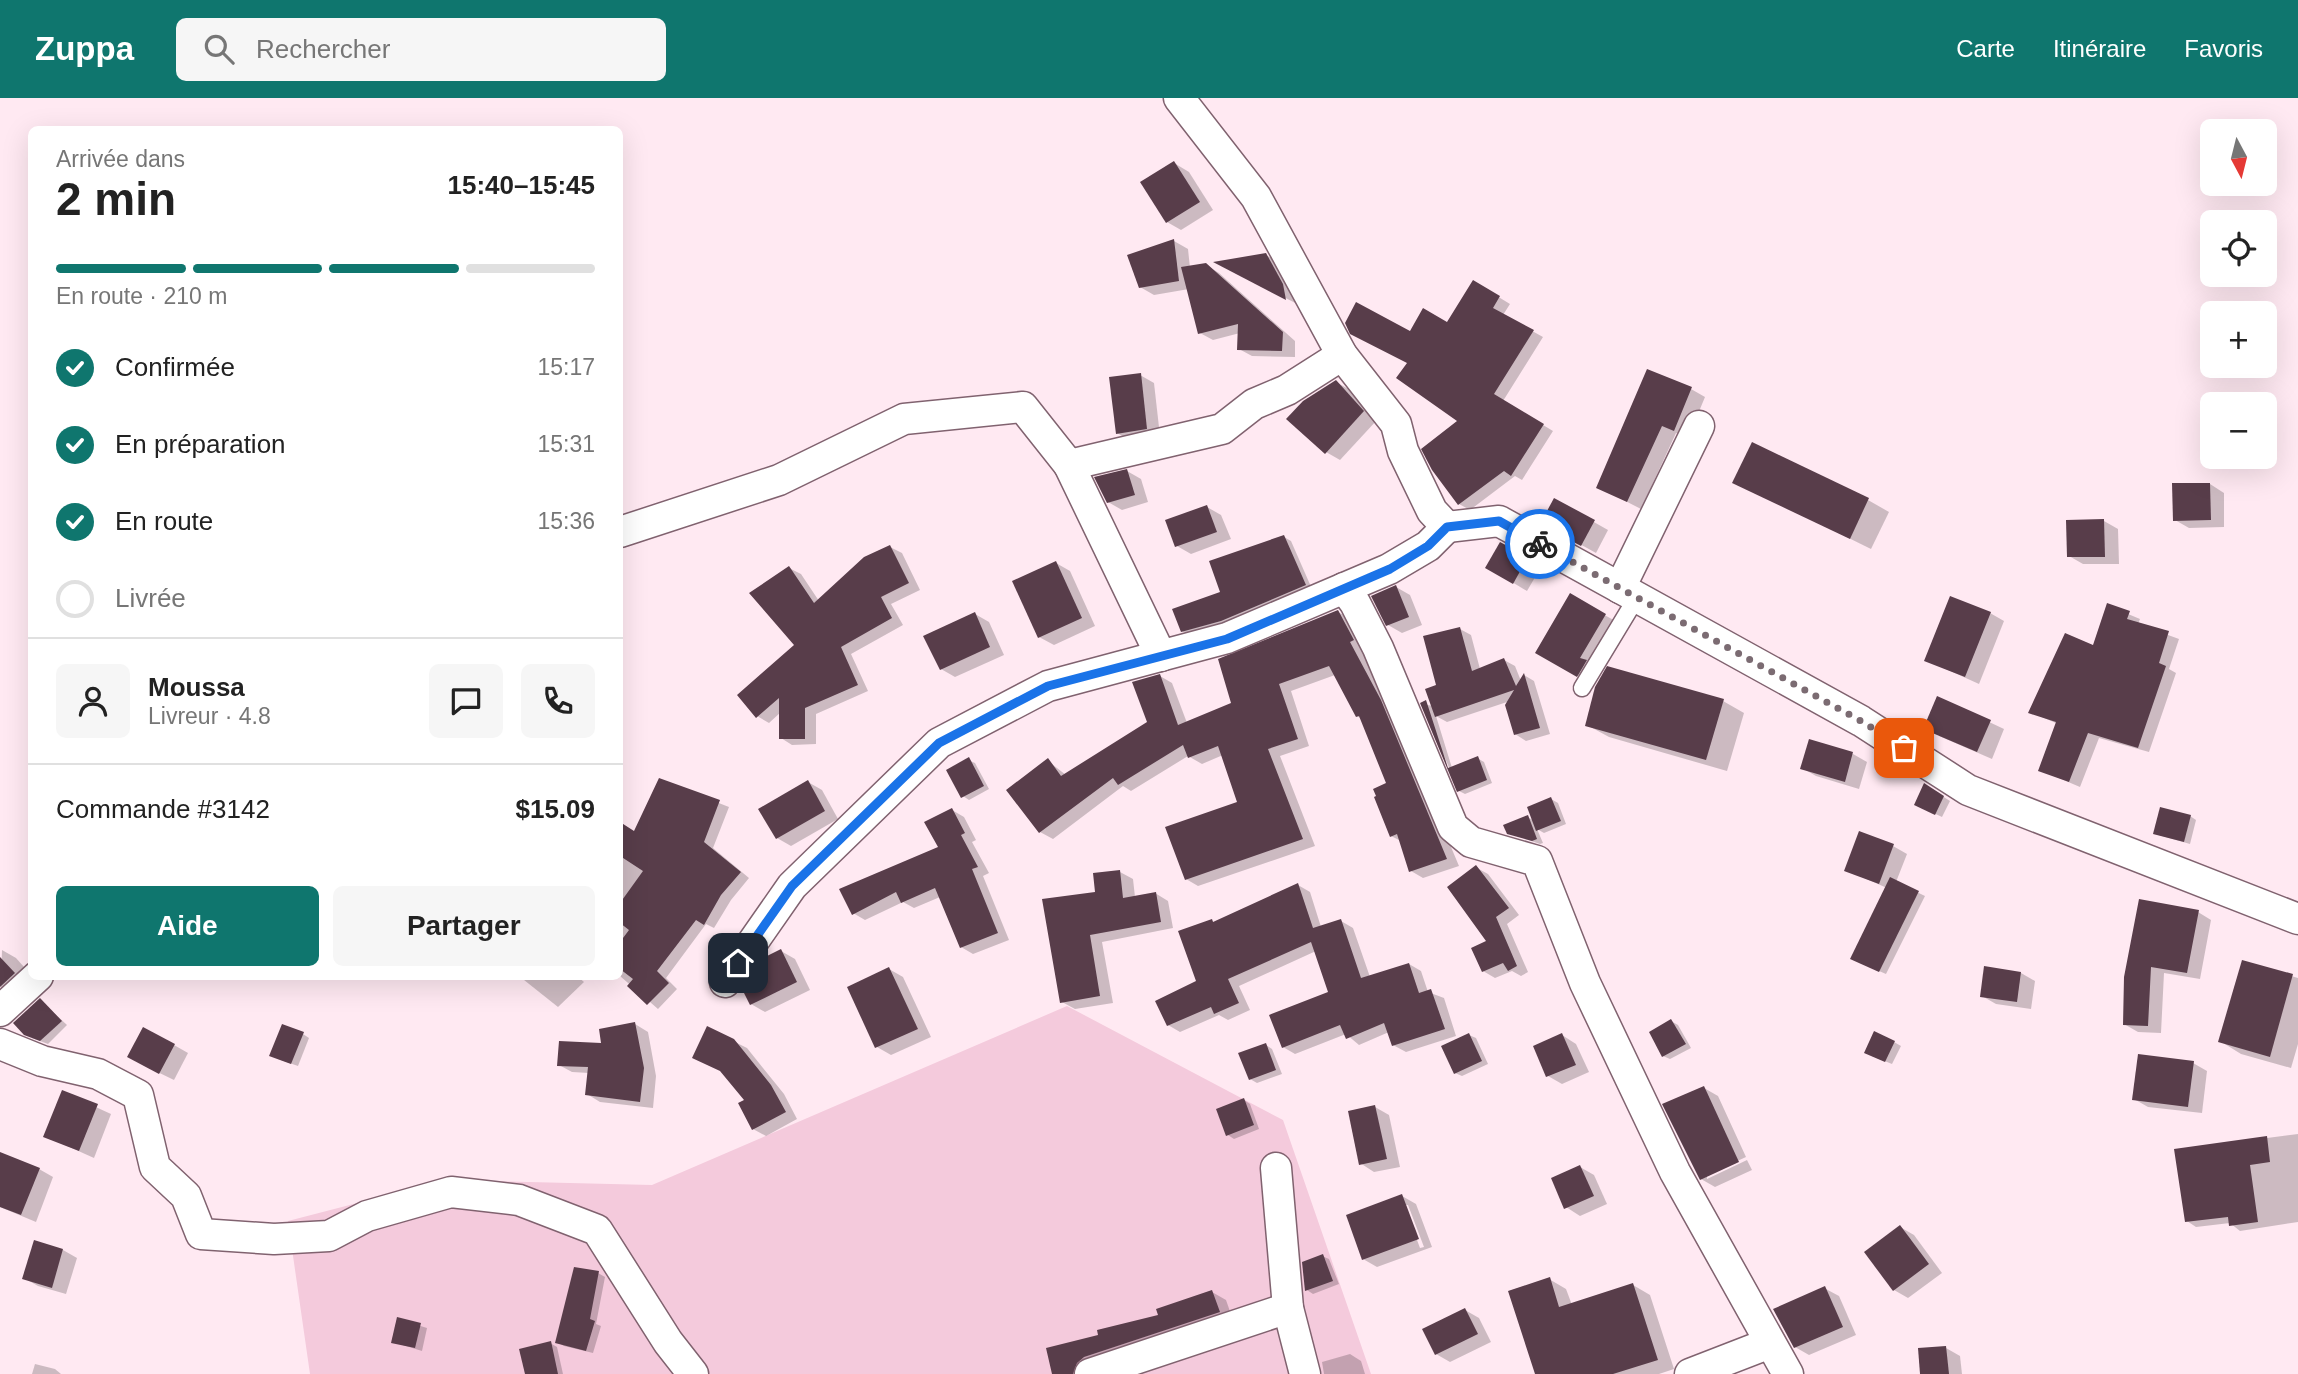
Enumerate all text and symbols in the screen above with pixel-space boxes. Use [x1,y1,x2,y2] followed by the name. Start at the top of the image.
[176,18,666,81] search box
[35,30,134,67] text: Zuppa
[200,30,238,68] icon: search
[256,34,390,64] text: Rechercher
[1956,35,2015,62] text: Carte
[2053,35,2146,62] text: Itinéraire
[2184,35,2263,62] text: Favoris
[2200,119,2277,196] north arrow
[2200,119,2277,469] map controls
[56,146,185,172] text: Arrivée dans
[448,170,595,200] text: 15:40–15:45
[56,173,176,225] text: 2 min
[2200,210,2277,287] button: locate
[56,283,227,309] text: En route · 210 m
[2200,301,2277,378] button: +
[56,349,94,387] icon: check
[115,352,235,382] text: Confirmée
[537,354,595,380] text: 15:17
[2200,392,2277,469] button: −
[56,426,94,464] icon: check
[115,429,286,459] text: En préparation
[537,431,595,457] text: 15:31
[56,503,94,541] icon: check
[115,506,213,536] text: En route
[537,508,595,534] text: 15:36
[1505,509,1575,579] courier
[1521,525,1559,563] icon: bike
[115,583,186,613] text: Livrée
[56,664,130,738] button: person
[429,664,503,738] button: chat
[521,664,595,738] button: phone
[148,672,245,702] text: Moussa
[148,703,271,729] text: Livreur · 4.8
[1874,718,1934,778] pin
[1885,729,1923,767] icon: bag
[56,794,270,824] text: Commande #3142
[515,794,595,824] text: $15.09
[56,886,319,966] button: Aide
[333,886,595,966] button: Partager
[708,933,768,993] pin
[719,944,757,982] icon: home

